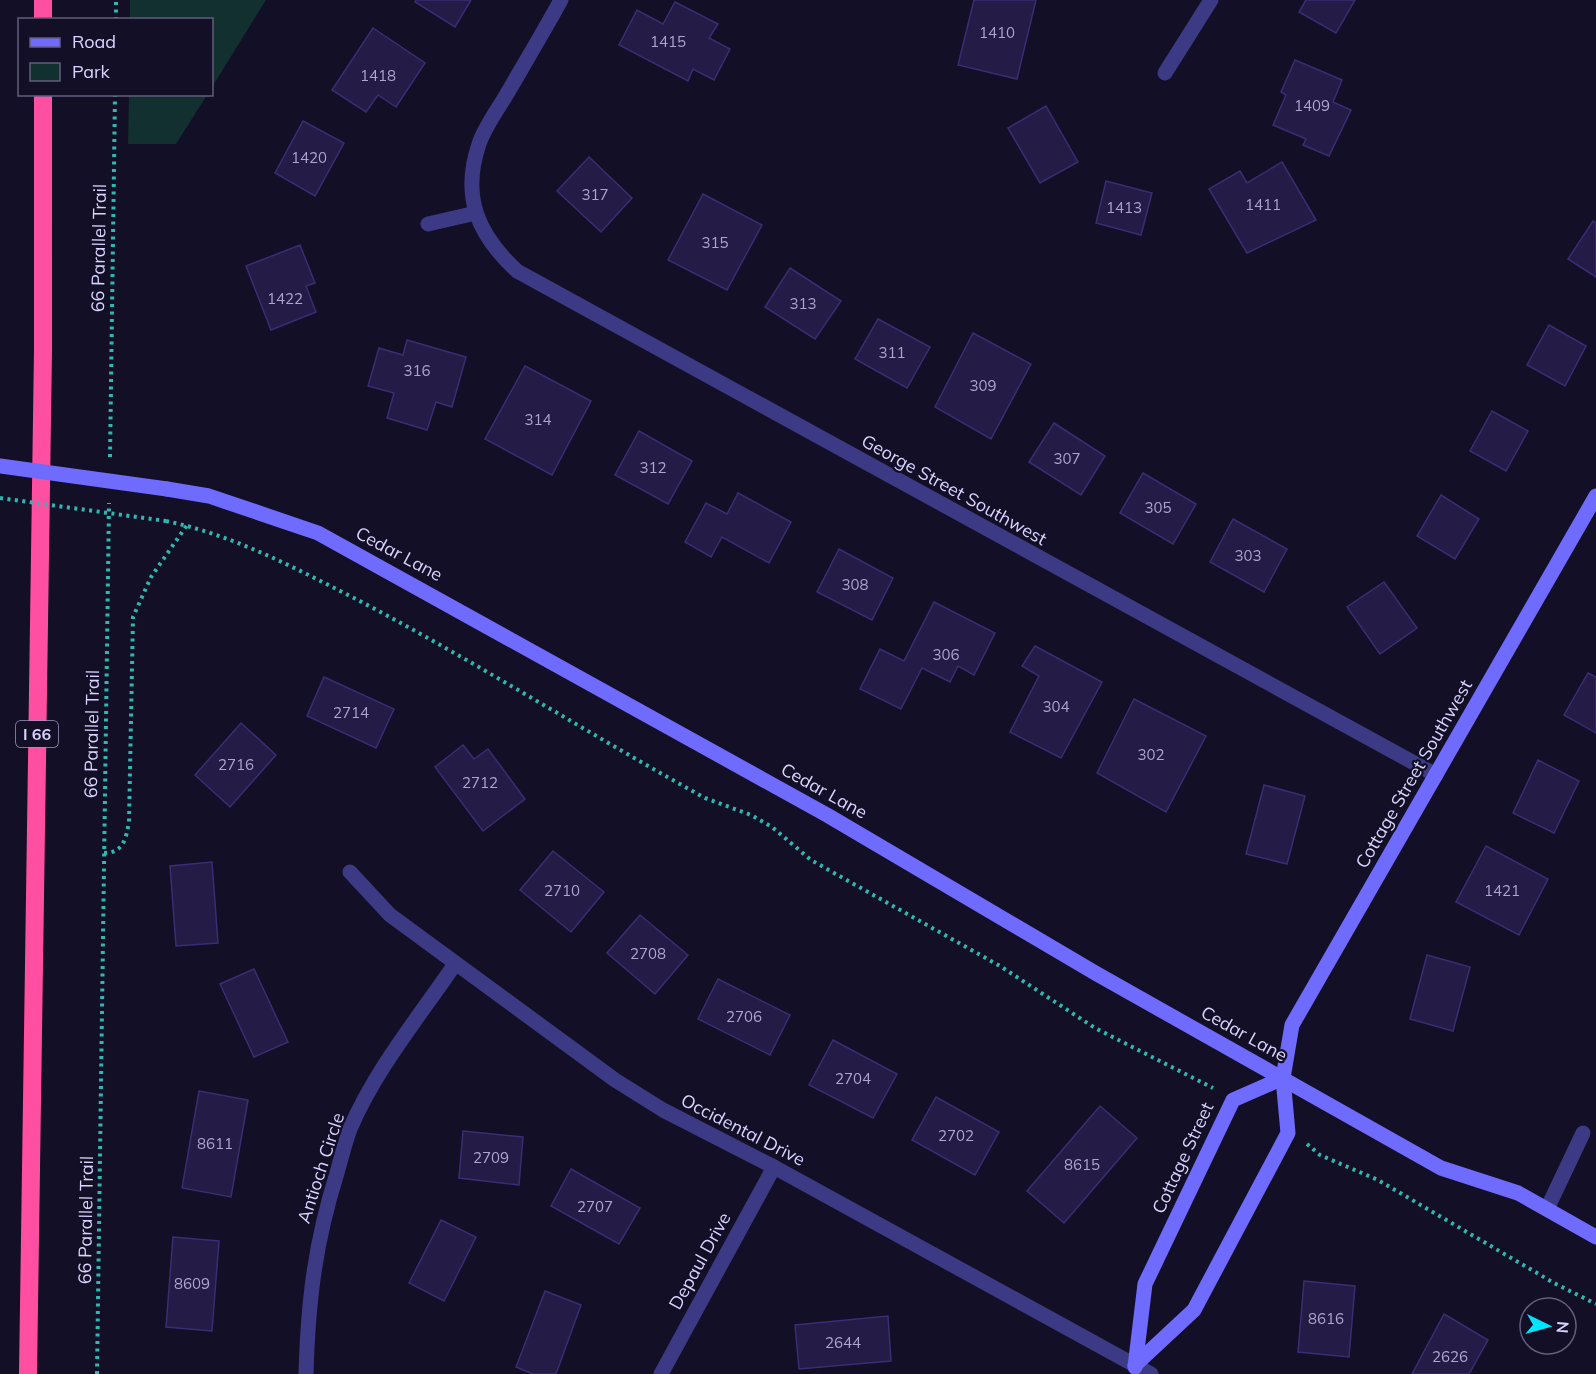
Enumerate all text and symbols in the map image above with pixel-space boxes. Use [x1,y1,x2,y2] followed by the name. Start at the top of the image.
[18,18,213,96] legend
[979,23,1015,42] house number: 1410
[72,30,116,53] text: Road
[650,32,686,51] house number: 1415
[72,60,111,83] text: Park
[360,66,396,85] house number: 1418
[1294,96,1330,115] house number: 1409
[291,148,327,167] house number: 1420
[86,184,111,312] street label: 66 Parallel Trail
[581,185,609,204] house number: 317
[1245,195,1281,214] house number: 1411
[1106,198,1142,217] house number: 1413
[701,233,729,252] house number: 315
[267,289,303,308] house number: 1422
[789,294,817,313] house number: 313
[878,343,906,362] house number: 311
[403,361,431,380] house number: 316
[969,376,997,395] house number: 309
[524,410,552,429] house number: 314
[857,429,1051,550] street label: George Street Southwest
[1053,449,1081,468] house number: 307
[639,458,667,477] house number: 312
[1144,498,1172,517] house number: 305
[352,521,447,586] street label: Cedar Lane
[1234,546,1262,565] house number: 303
[841,575,869,594] house number: 308
[932,645,960,664] house number: 306
[79,670,104,798] street label: 66 Parallel Trail
[1350,675,1477,872] street label: Cottage Street Southwest
[1042,697,1070,716] house number: 304
[333,703,369,722] house number: 2714
[16,721,58,747] road number: I 66
[1137,745,1165,764] house number: 302
[218,755,254,774] house number: 2716
[777,757,871,824] street label: Cedar Lane
[462,773,498,792] house number: 2712
[544,881,580,900] house number: 2710
[1484,881,1520,900] house number: 1421
[630,944,666,963] house number: 2708
[1197,1000,1291,1067] street label: Cedar Lane
[726,1007,762,1026] house number: 2706
[835,1069,871,1088] house number: 2704
[677,1088,809,1171] street label: Occidental Drive
[1147,1098,1218,1217] street label: Cottage Street
[292,1110,349,1226] street label: Antioch Circle
[938,1126,974,1145] house number: 2702
[197,1134,233,1153] house number: 8611
[473,1148,509,1167] house number: 2709
[1064,1155,1100,1174] house number: 8615
[73,1156,98,1284] street label: 66 Parallel Trail
[577,1197,613,1216] house number: 2707
[663,1208,736,1313] street label: Depaul Drive
[174,1274,210,1293] house number: 8609
[1518,1296,1578,1356] north arrow
[1308,1309,1344,1328] house number: 8616
[1552,1320,1573,1334] text: N
[825,1333,861,1352] house number: 2644
[1432,1347,1468,1366] house number: 2626

